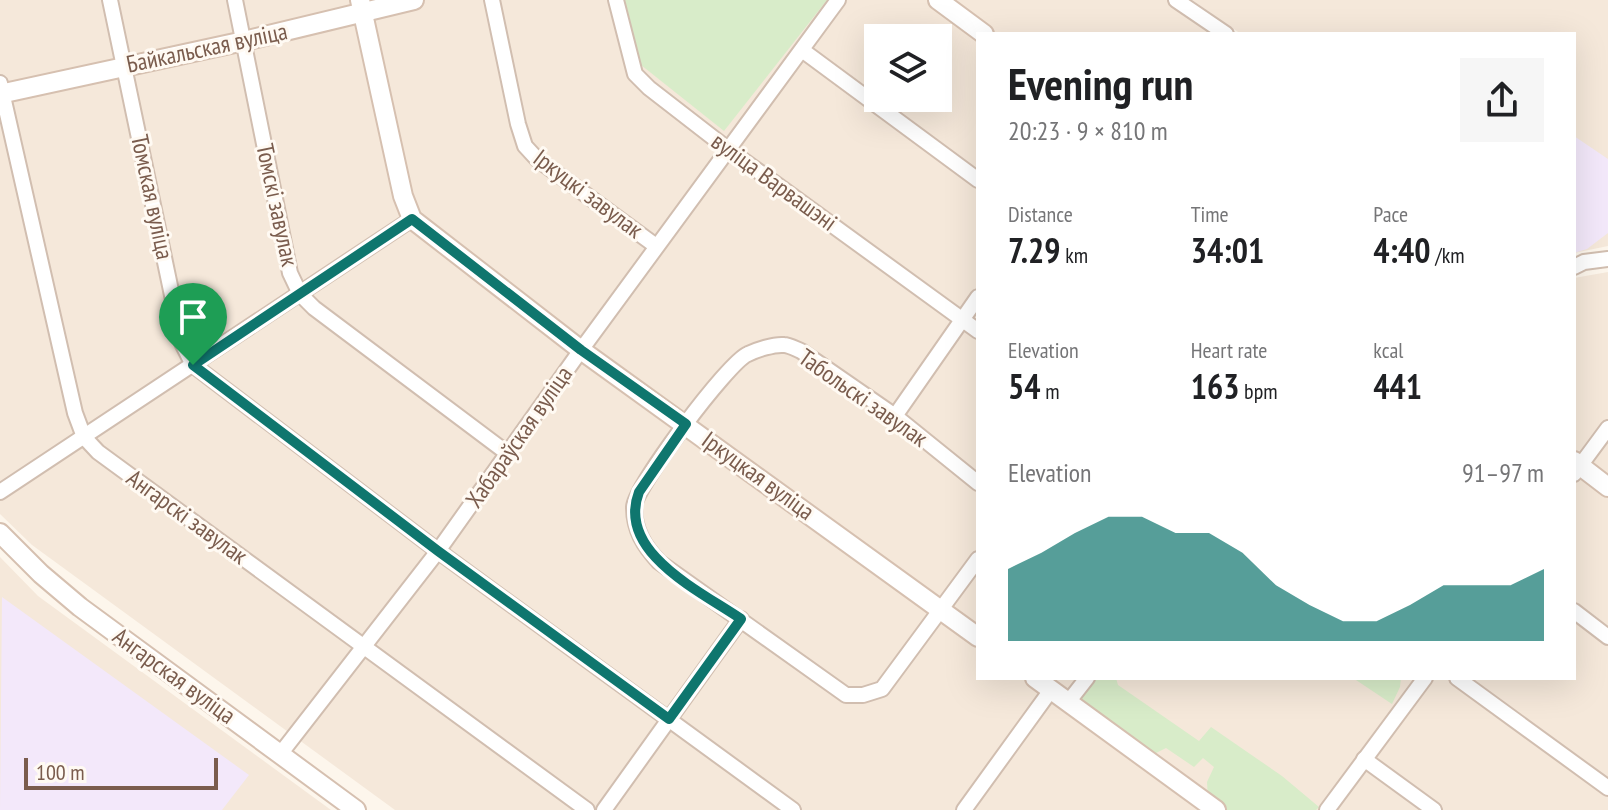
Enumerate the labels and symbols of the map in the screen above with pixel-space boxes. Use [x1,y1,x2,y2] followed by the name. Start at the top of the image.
[124,15,290,80] street label: Байкальская вуліца
[705,126,843,238] street label: вуліца Варвашэні
[124,132,181,262] street label: Томская вуліца
[249,141,306,270] street label: Томскі завулак
[527,142,650,245] street label: Іркуцкі завулак
[159,283,227,365] pin
[793,342,934,454] street label: Табольскі завулак
[458,360,579,514] street label: Хабараўская вуліца
[696,424,821,527] street label: Іркуцкая вуліца
[121,462,254,571] street label: Ангарскі завулак
[107,621,242,731] street label: Ангарская вуліца
[24,754,218,790] scale bar

